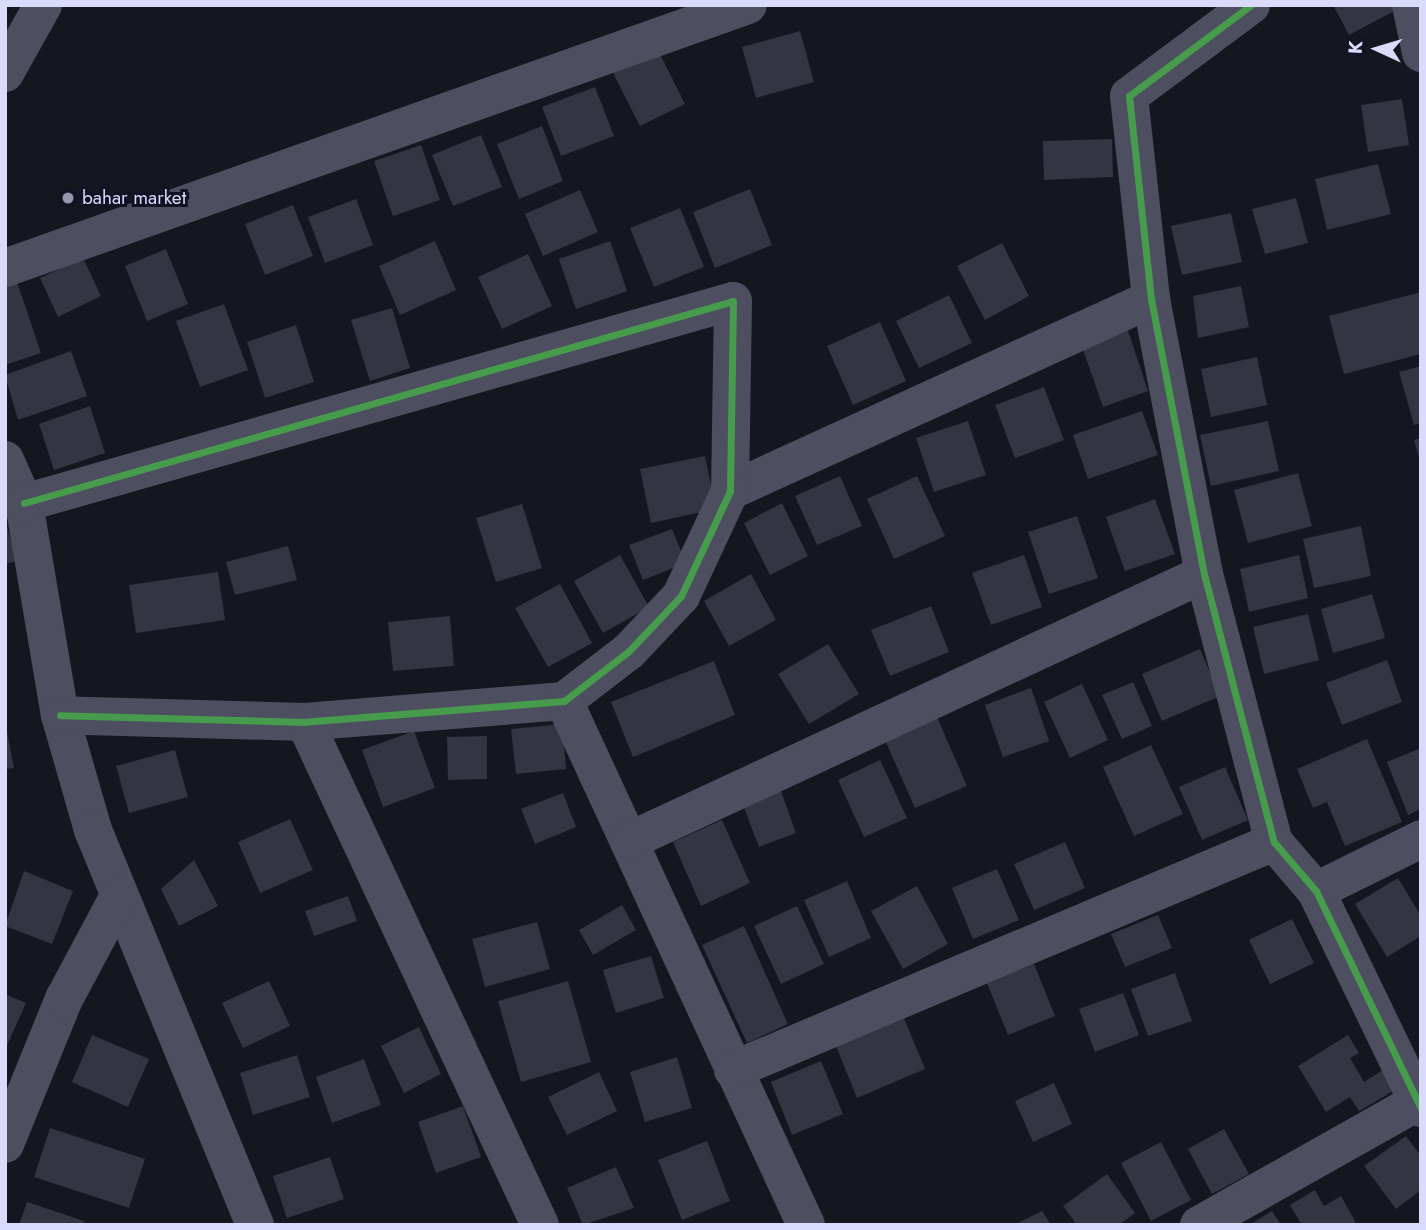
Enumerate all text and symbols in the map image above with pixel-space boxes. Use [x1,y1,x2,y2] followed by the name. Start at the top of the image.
[1342,14,1412,84] north arrow
[1342,40,1369,55] text: K
[82,187,186,209] place label: bahar market
[60,190,76,206] marker: bahar market

